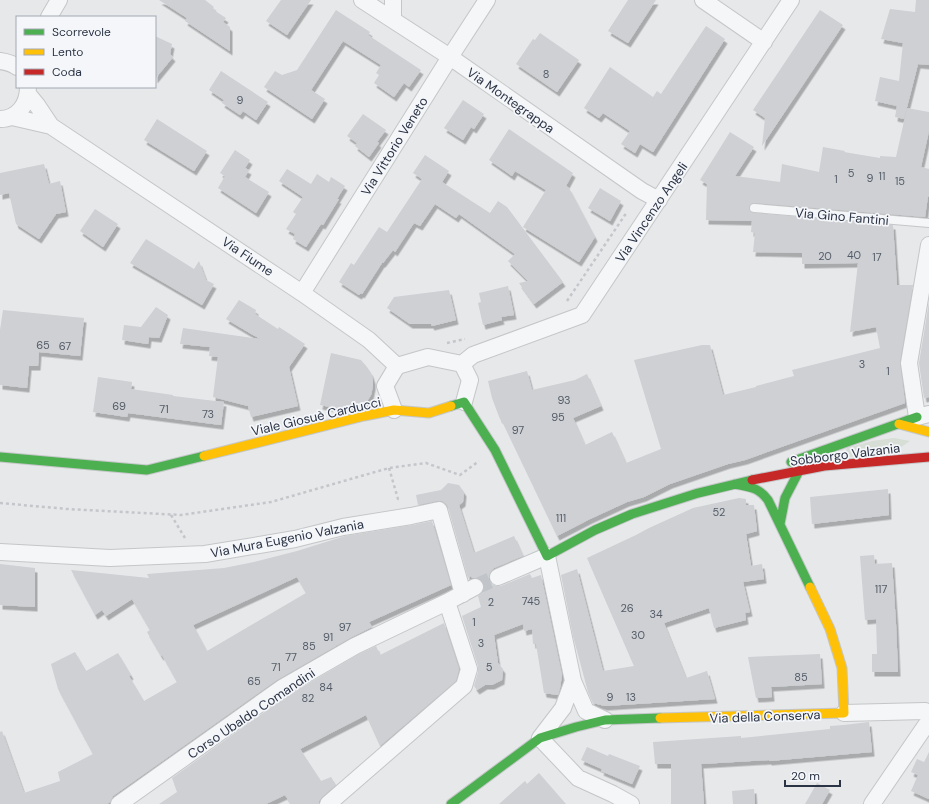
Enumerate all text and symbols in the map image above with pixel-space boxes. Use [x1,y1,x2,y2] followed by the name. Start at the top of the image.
[16,16,156,88] legend
[52,24,111,40] text: Scorrevole
[52,44,83,60] text: Lento
[52,64,82,80] text: Coda
[464,64,558,137] street label: Via Montegrappa
[543,67,549,81] house number: 8
[237,93,244,107] house number: 9
[357,93,432,199] street label: Via Vittorio Veneto
[612,159,691,266] street label: Via Vincenzo Angeli
[848,166,855,180] house number: 5
[879,169,885,183] house number: 11
[867,171,874,185] house number: 9
[834,172,838,186] house number: 1
[895,174,905,188] house number: 15
[794,204,889,229] street label: Via Gino Fantini
[219,233,277,280] street label: Via Fiume
[847,248,861,262] house number: 40
[818,249,832,263] house number: 20
[872,250,882,264] house number: 17
[36,338,50,352] house number: 65
[59,339,71,353] house number: 67
[859,357,865,371] house number: 3
[886,364,890,378] house number: 1
[250,393,383,440] street label: Viale Giosuè Carducci
[557,393,571,407] house number: 93
[112,399,126,413] house number: 69
[159,402,169,416] house number: 71
[202,407,214,421] house number: 73
[551,410,565,424] house number: 95
[512,423,524,437] house number: 97
[789,439,901,470] street label: Sobborgo Valzania
[713,505,725,519] house number: 52
[556,511,566,525] house number: 111
[209,515,365,562] street label: Via Mura Eugenio Valzania
[875,582,887,596] house number: 117
[522,594,541,608] house number: 745
[488,595,494,609] house number: 2
[620,601,634,615] house number: 26
[649,607,663,621] house number: 34
[472,615,476,629] house number: 1
[339,620,351,634] house number: 97
[631,628,645,642] house number: 30
[323,630,333,644] house number: 91
[478,636,484,650] house number: 3
[302,639,316,653] house number: 85
[285,650,297,664] house number: 77
[271,660,281,674] house number: 71
[486,660,493,674] house number: 5
[184,664,318,763] street label: Corso Ubaldo Comandini
[794,670,808,684] house number: 85
[247,674,261,688] house number: 65
[319,680,333,694] house number: 84
[607,690,614,704] house number: 9
[626,690,636,704] house number: 13
[302,691,314,705] house number: 82
[709,706,821,727] street label: Via della Conserva
[785,762,840,788] scale bar
[791,768,820,784] text: 20 m

